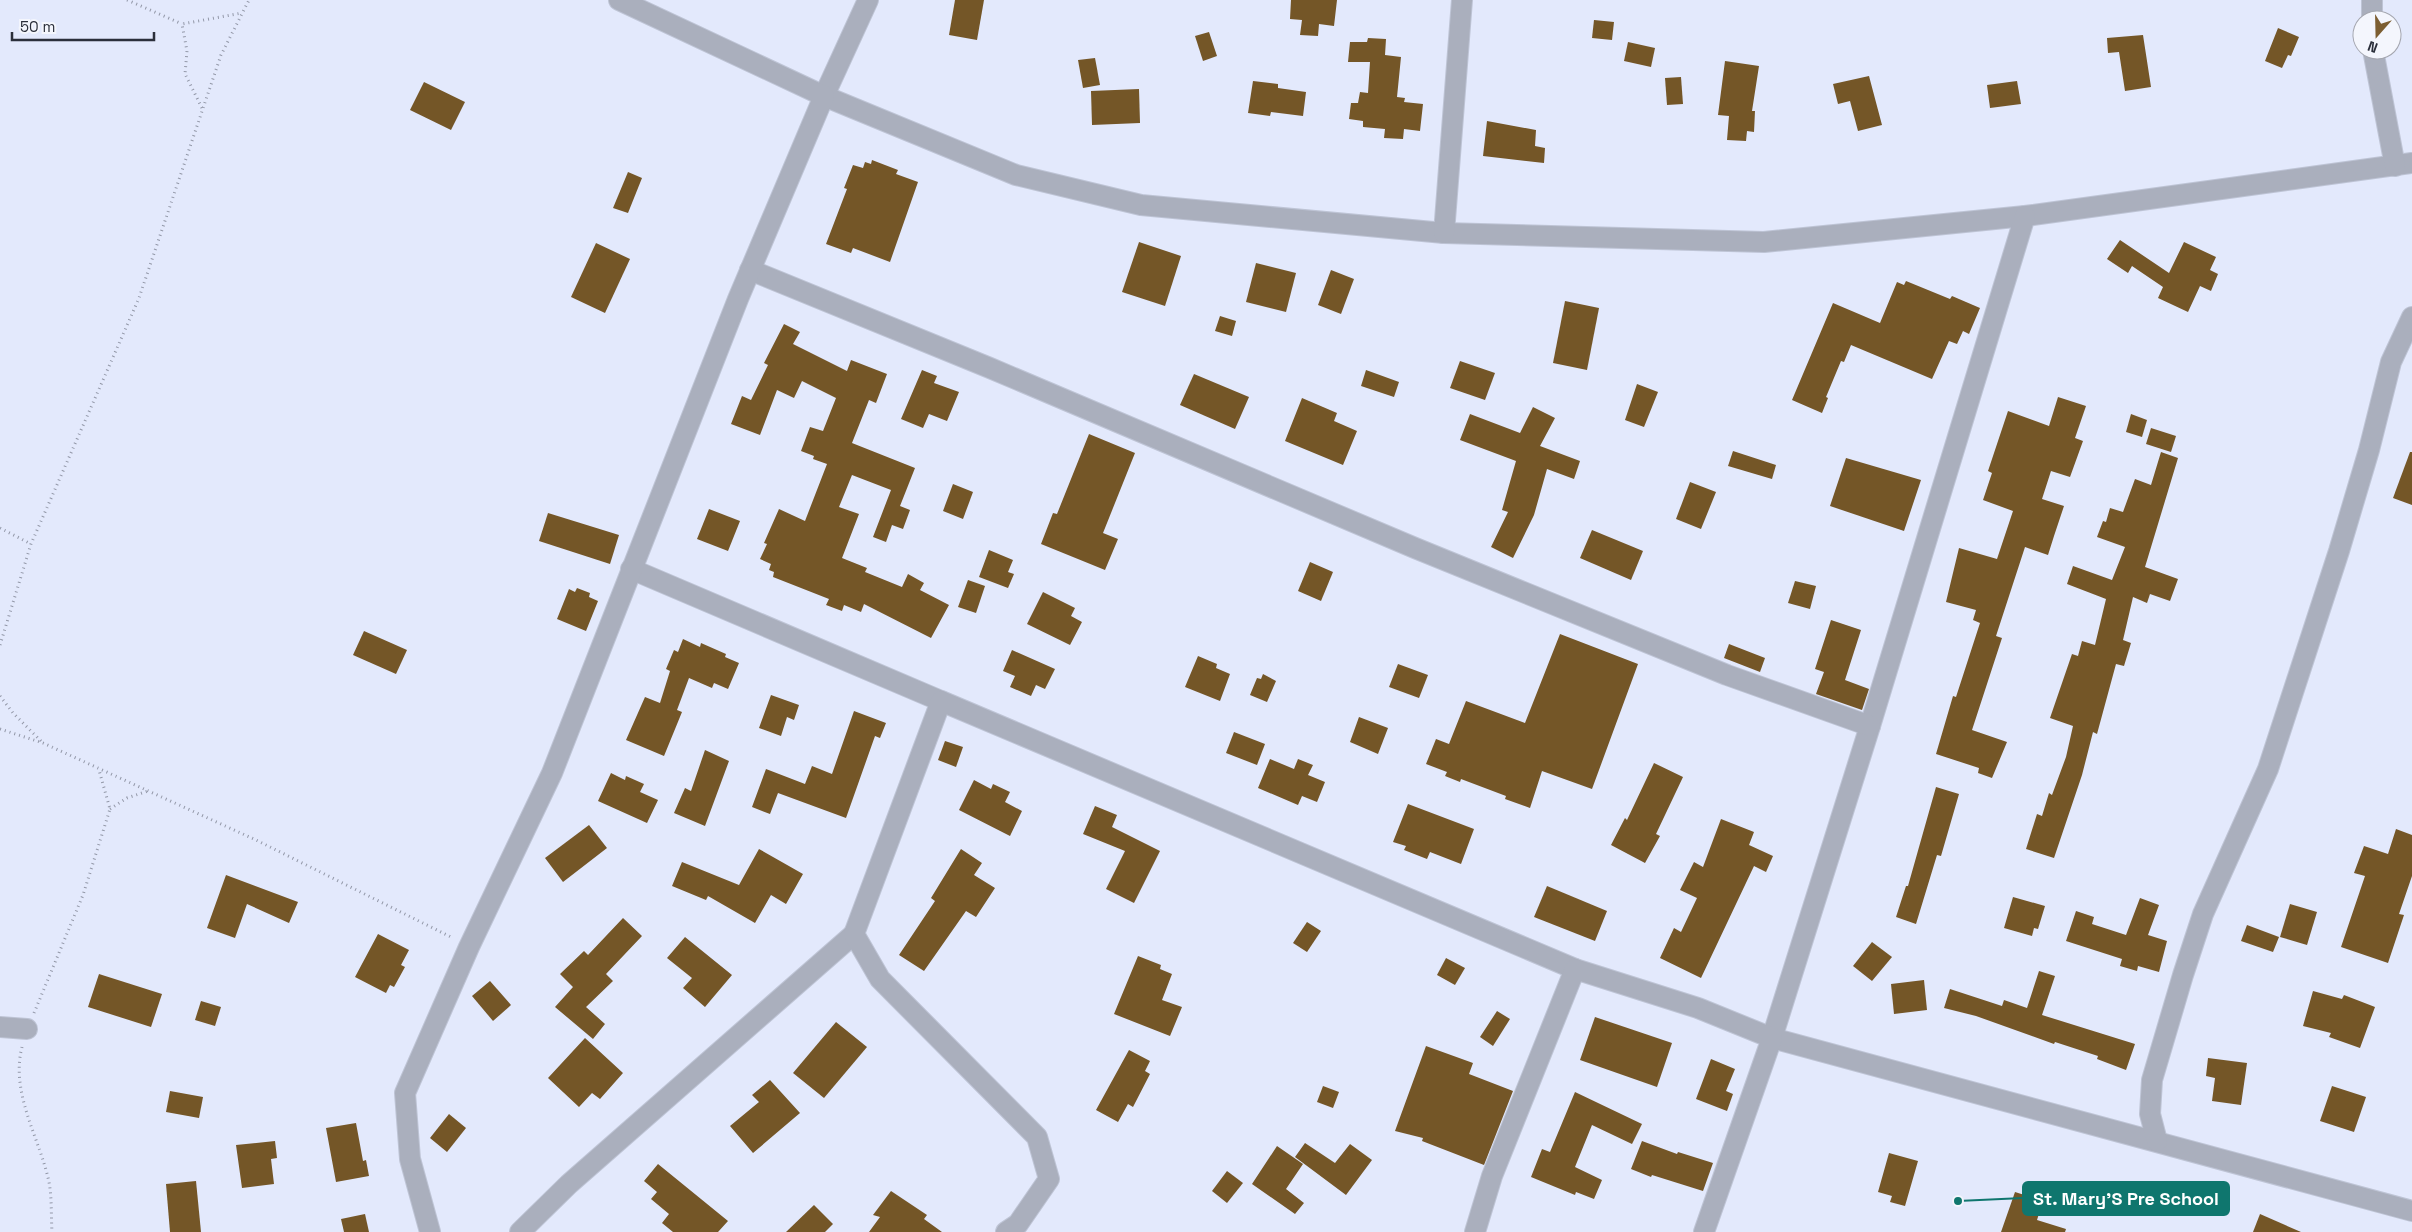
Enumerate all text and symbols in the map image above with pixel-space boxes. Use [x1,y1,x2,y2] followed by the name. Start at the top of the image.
[12,10,155,42] scale bar
[2352,10,2402,60] north arrow
[20,17,55,36] text: 50 m
[2365,37,2380,57] text: N
[2023,1182,2229,1215] callout: St. Mary'S Pre School
[2033,1187,2219,1210] text: St. Mary'S Pre School

